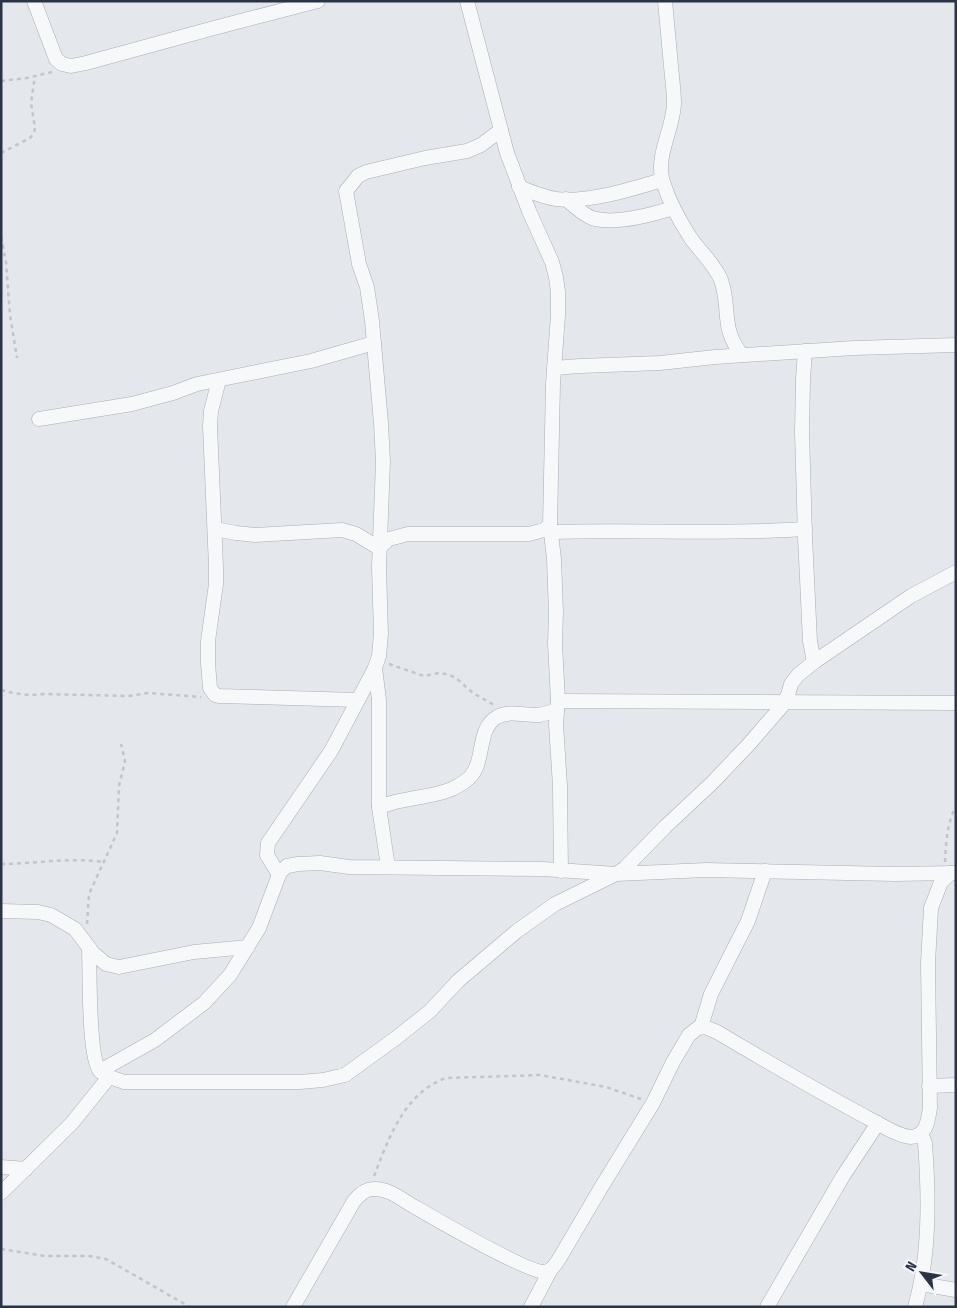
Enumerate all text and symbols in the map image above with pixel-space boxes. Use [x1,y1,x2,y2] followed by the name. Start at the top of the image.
[897,1248,947,1298] north arrow
[902,1259,921,1275] text: N

